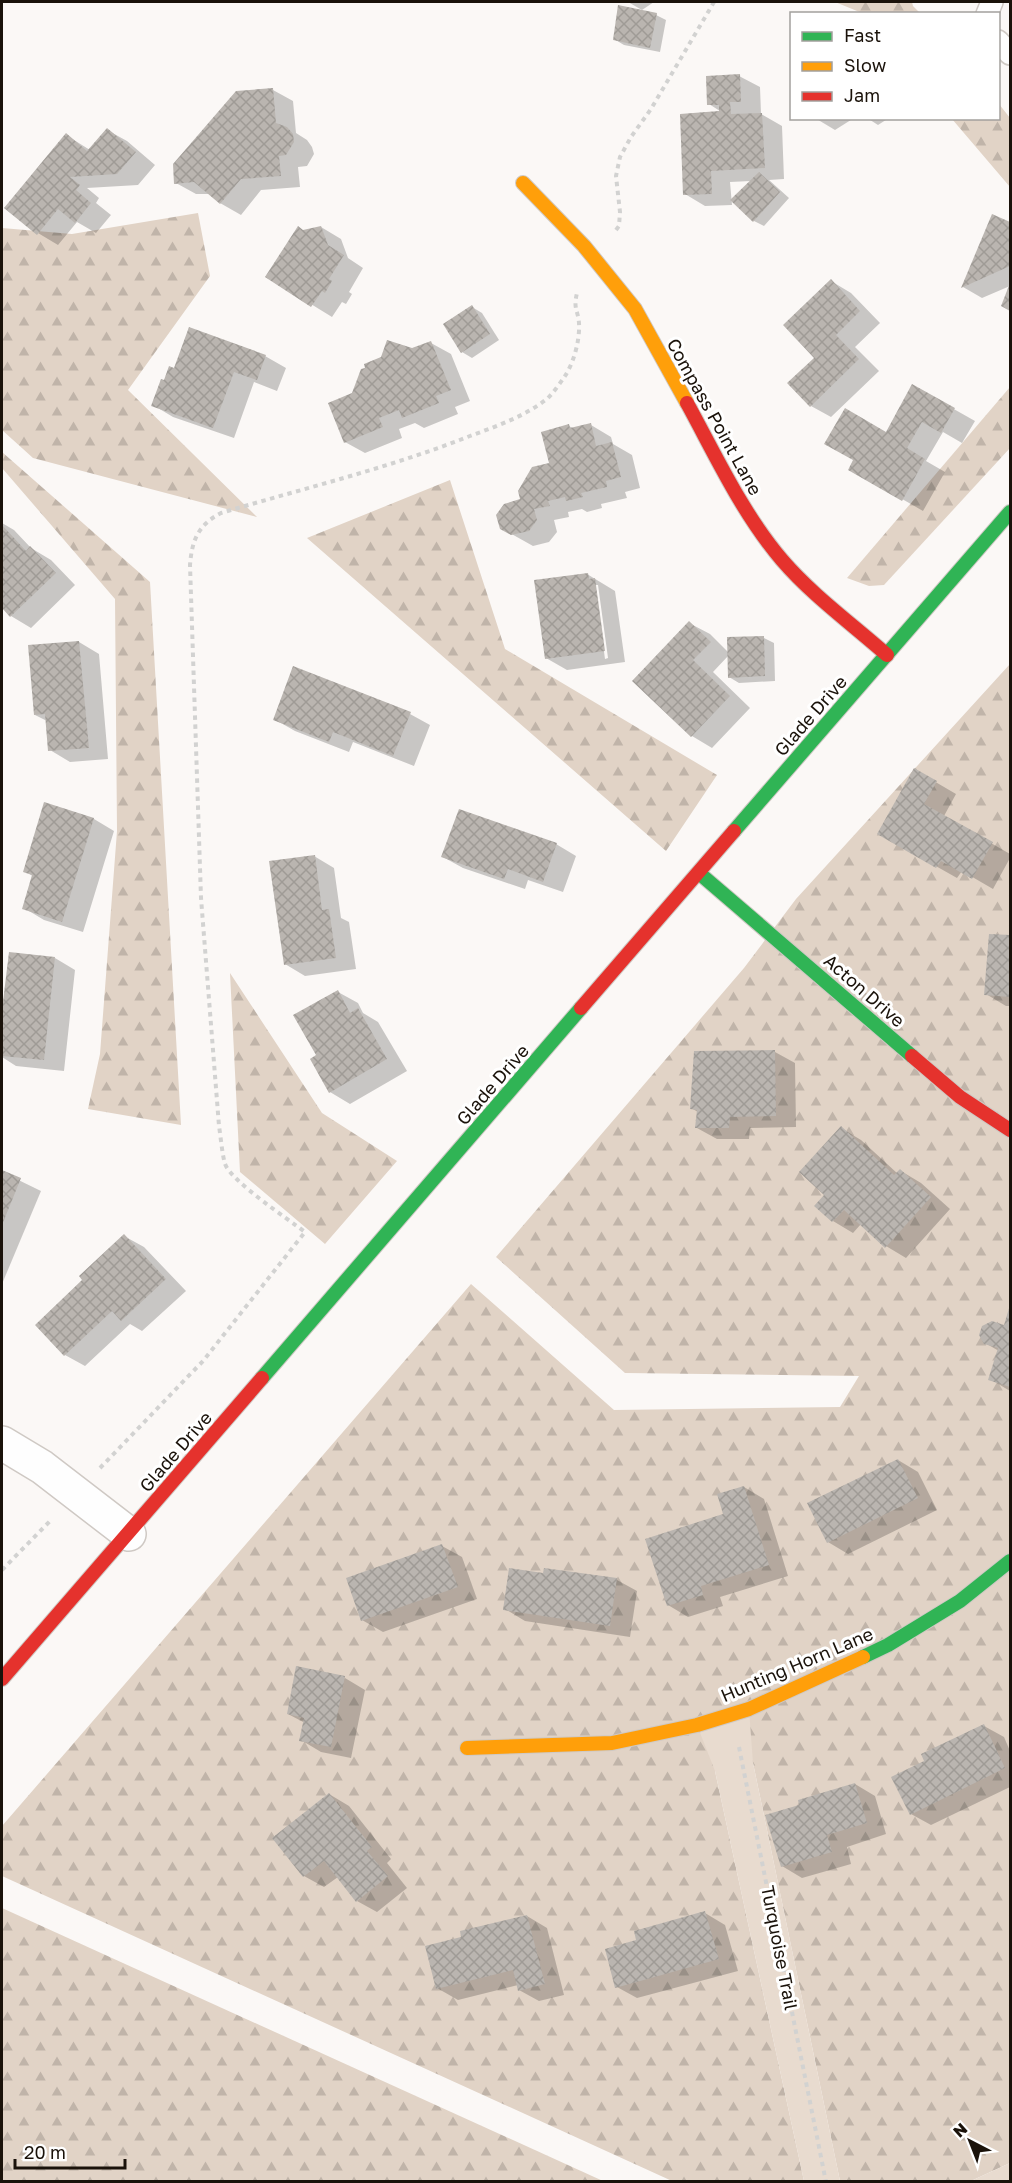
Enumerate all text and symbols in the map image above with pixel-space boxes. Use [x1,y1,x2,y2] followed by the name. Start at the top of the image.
[790,12,1000,120] legend
[844,24,881,46] text: Fast
[844,54,887,76] text: Slow
[844,84,880,106] text: Jam
[663,334,767,499] street label: Compass Point Lane
[769,671,851,760] street label: Glade Drive
[820,949,910,1031] street label: Acton Drive
[451,1040,533,1129] street label: Glade Drive
[134,1407,216,1496] street label: Glade Drive
[717,1622,876,1706] street label: Hunting Horn Lane
[757,1884,803,2012] street label: Turquoise Trail
[940,2111,1000,2171] north arrow
[949,2118,971,2141] text: N
[15,2132,124,2170] scale bar
[24,2141,66,2163] text: 20 m

